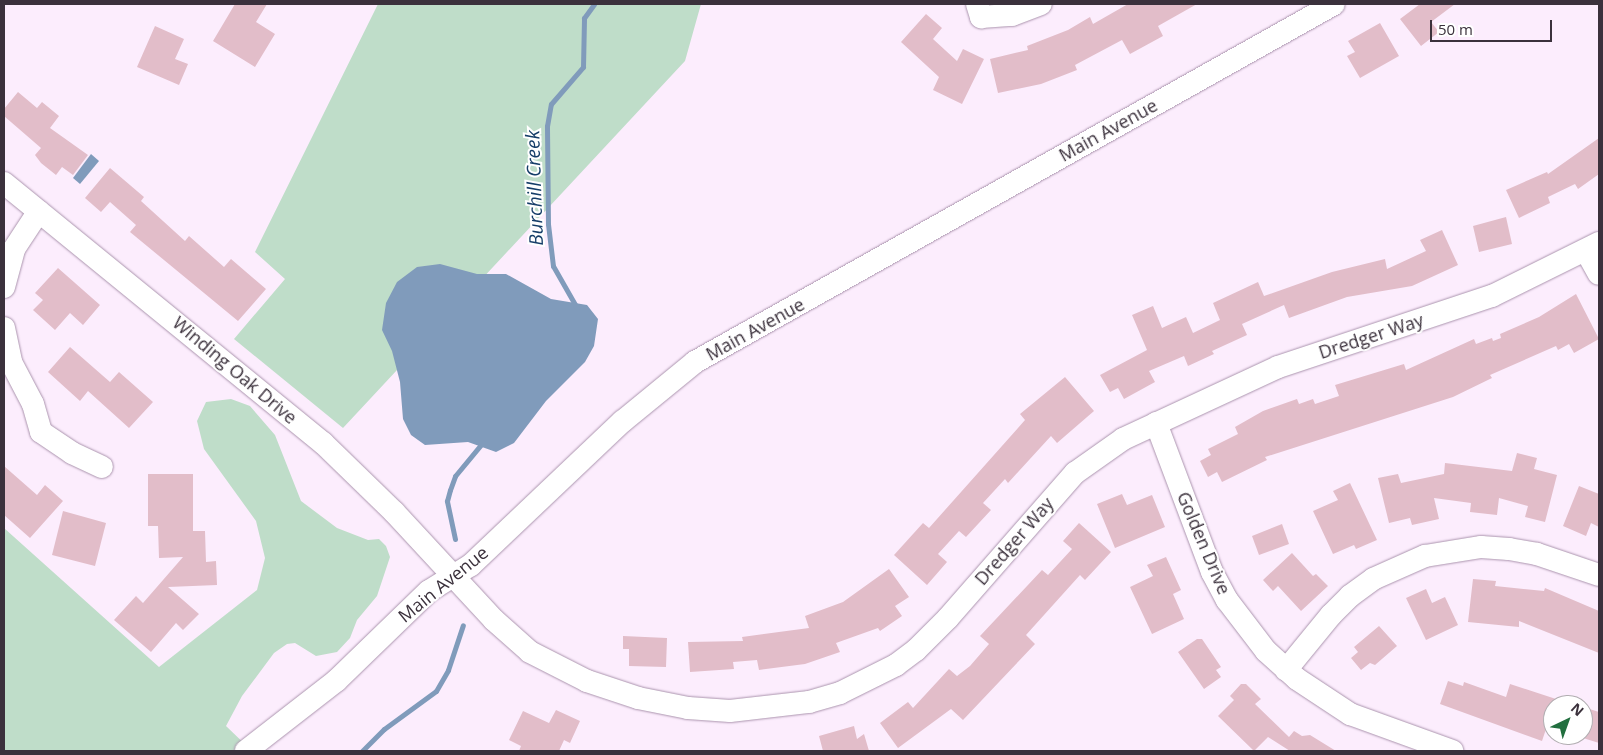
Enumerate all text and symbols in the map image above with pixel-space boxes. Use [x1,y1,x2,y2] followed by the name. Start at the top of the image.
[1433,10,1556,42] scale bar
[1438,19,1473,39] text: 50 m
[1055,94,1161,166] street label: Main Avenue
[522,130,548,246] water label: Burchill Creek
[702,293,808,365] street label: Main Avenue
[1316,309,1426,363] street label: Dredger Way
[169,312,301,428] street label: Winding Oak Drive
[1173,488,1235,598] street label: Golden Drive
[970,493,1058,589] street label: Dredger Way
[394,541,492,627] street label: Main Avenue
[1543,695,1593,745] north arrow
[1567,698,1588,720] text: N

